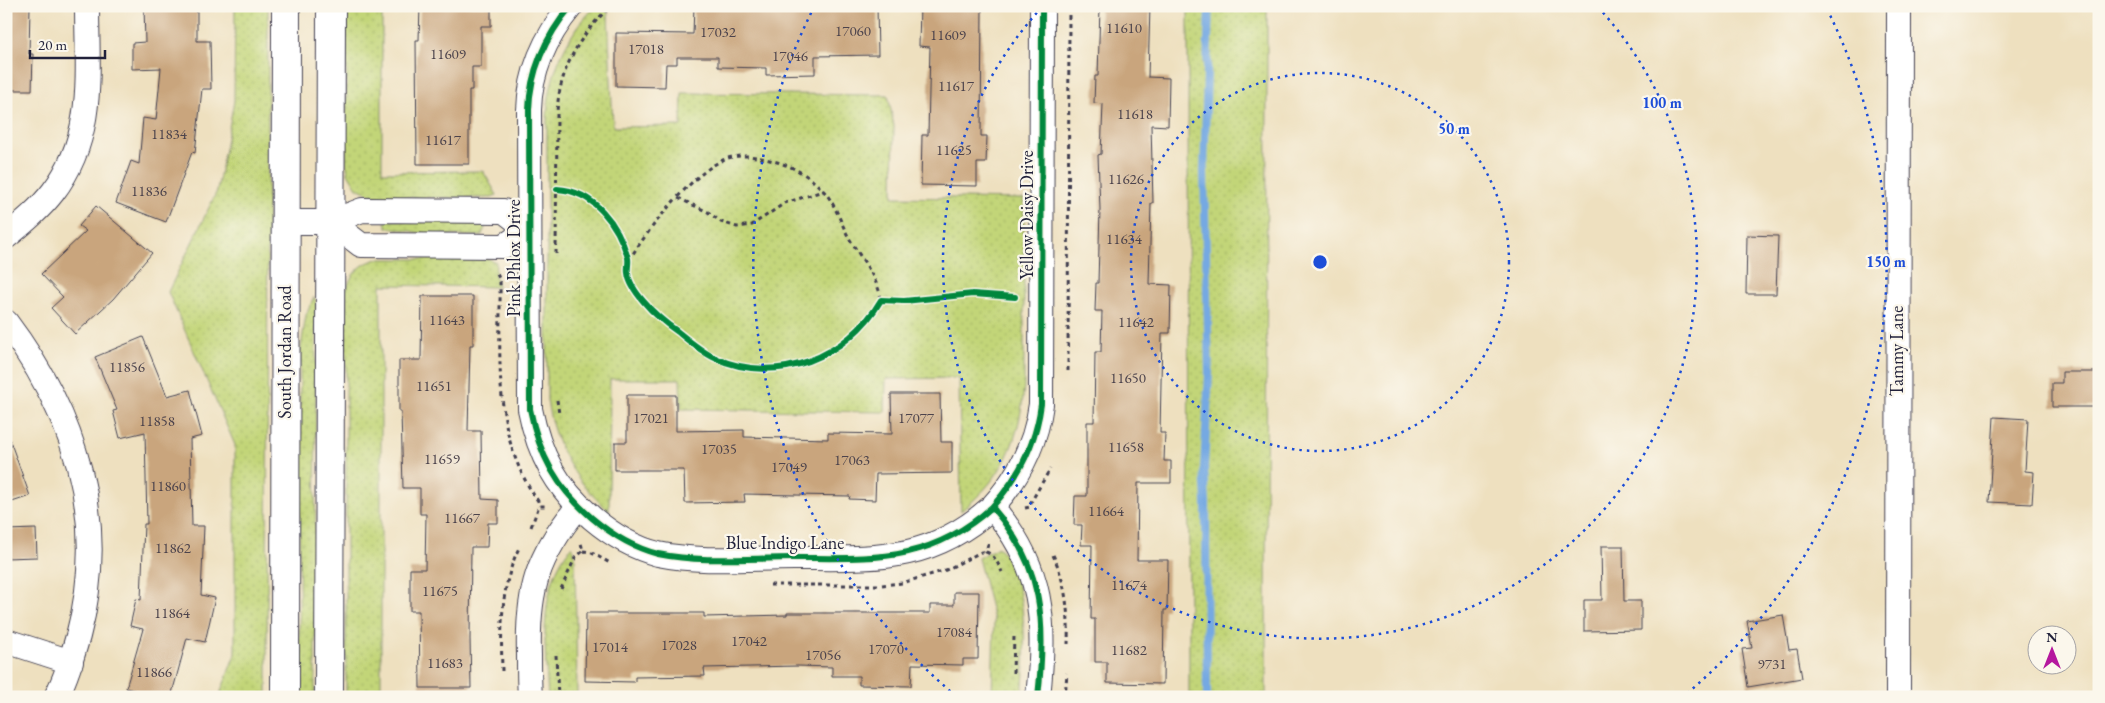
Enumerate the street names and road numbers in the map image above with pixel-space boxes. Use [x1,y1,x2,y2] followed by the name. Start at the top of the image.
[1015,150,1038,280] street label: Yellow Daisy Drive
[502,199,525,317] street label: Pink Phlox Drive
[273,284,296,419] street label: South Jordan Road
[1885,306,1908,396] street label: Tammy Lane
[726,531,844,554] street label: Blue Indigo Lane

